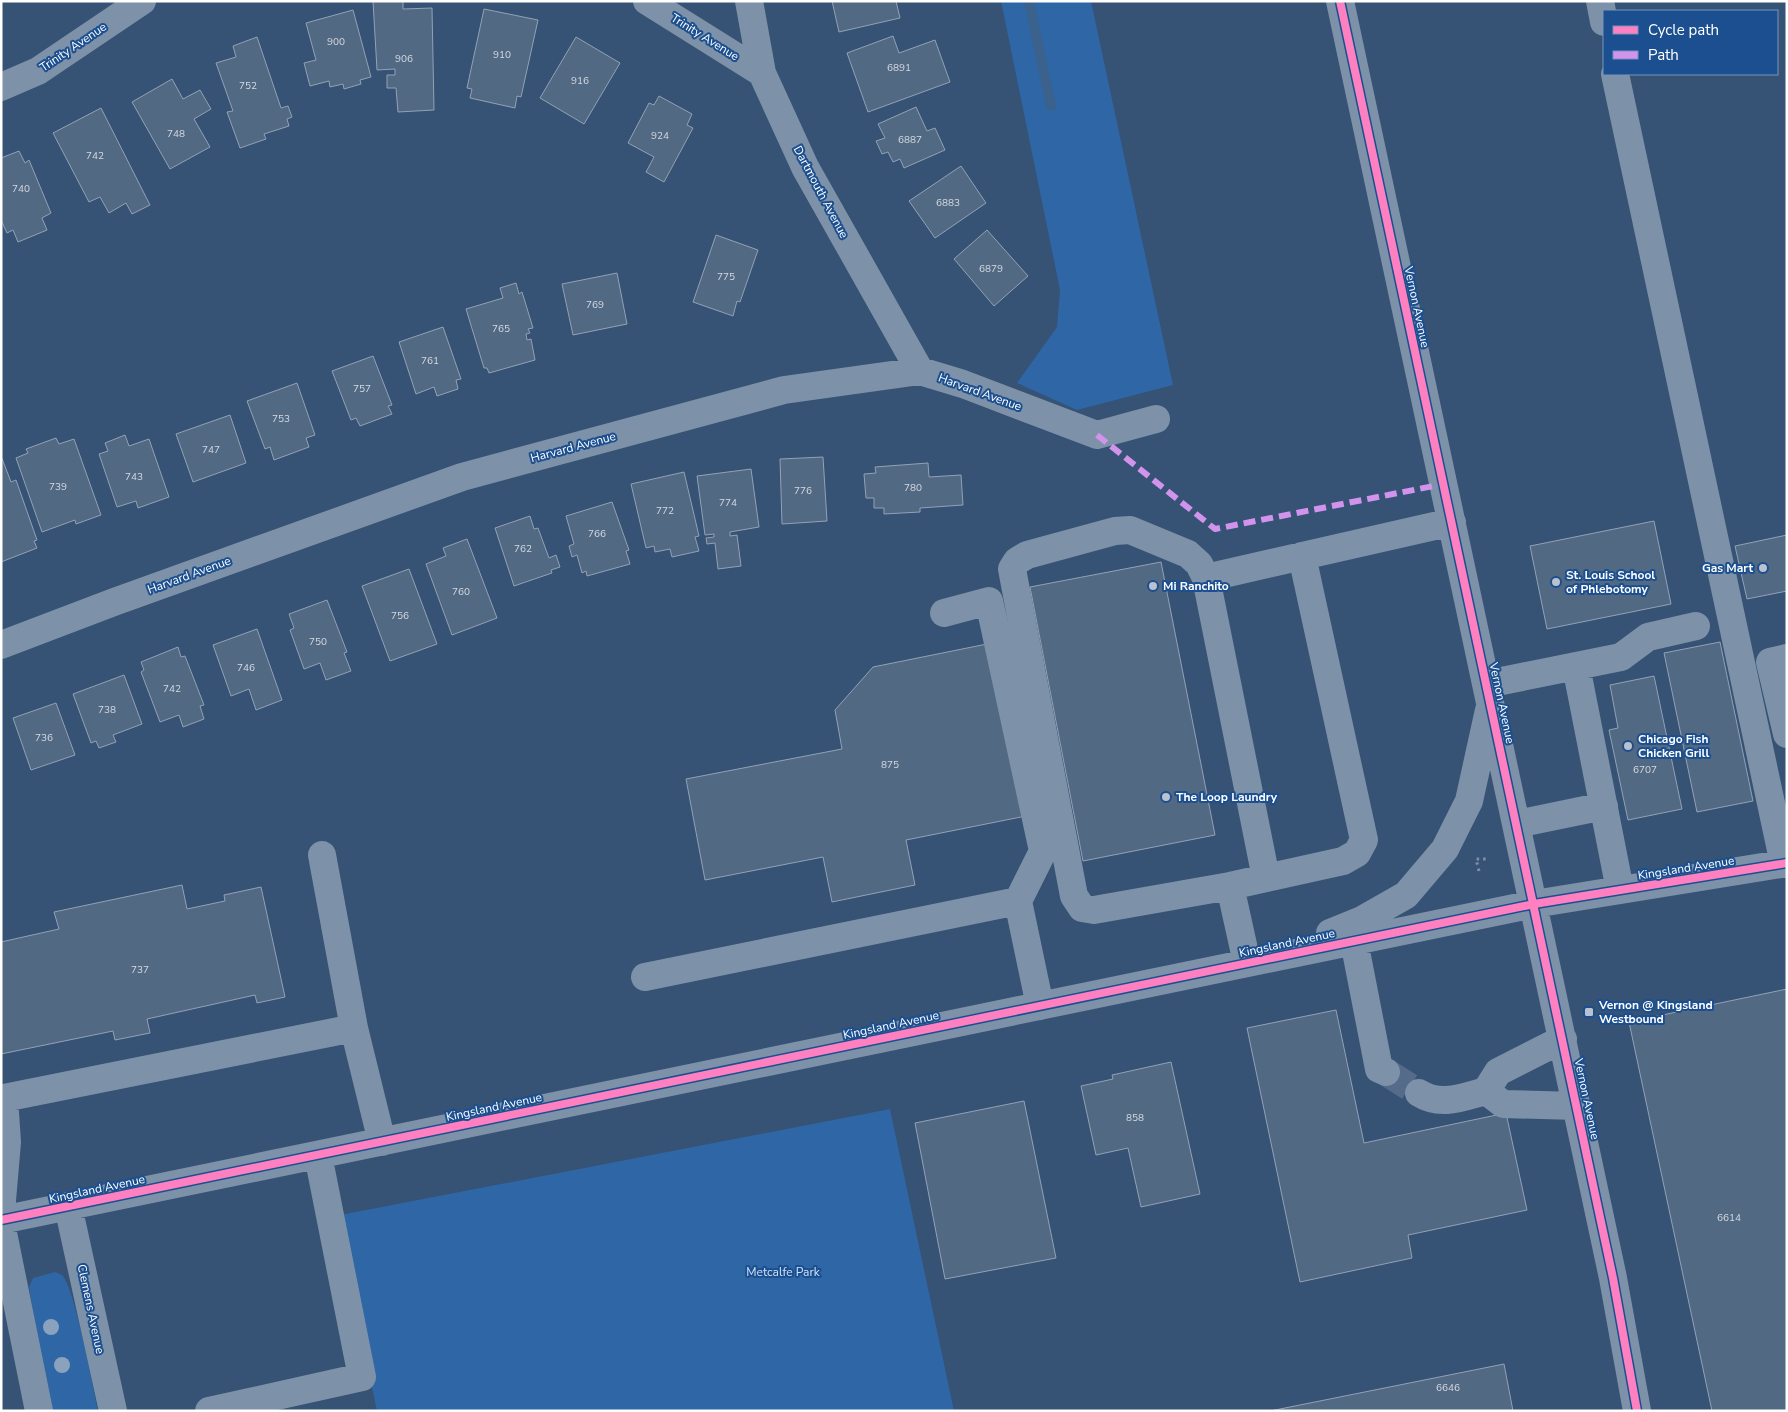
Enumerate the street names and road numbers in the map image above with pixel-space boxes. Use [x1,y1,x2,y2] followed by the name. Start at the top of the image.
[668,10,742,64] street label: Trinity Avenue
[36,19,110,75] street label: Trinity Avenue
[790,143,852,241] street label: Dartmouth Avenue
[1400,264,1433,349] street label: Vernon Avenue
[936,369,1024,415] street label: Harvard Avenue
[529,428,617,466] street label: Harvard Avenue
[145,552,233,598] street label: Harvard Avenue
[1485,660,1518,745] street label: Vernon Avenue
[1637,852,1735,884] street label: Kingsland Avenue
[1238,925,1336,961] street label: Kingsland Avenue
[842,1007,940,1043] street label: Kingsland Avenue
[1570,1056,1603,1141] street label: Vernon Avenue
[445,1089,543,1125] street label: Kingsland Avenue
[48,1171,146,1207] street label: Kingsland Avenue
[74,1263,108,1355] street label: Clemens Avenue

